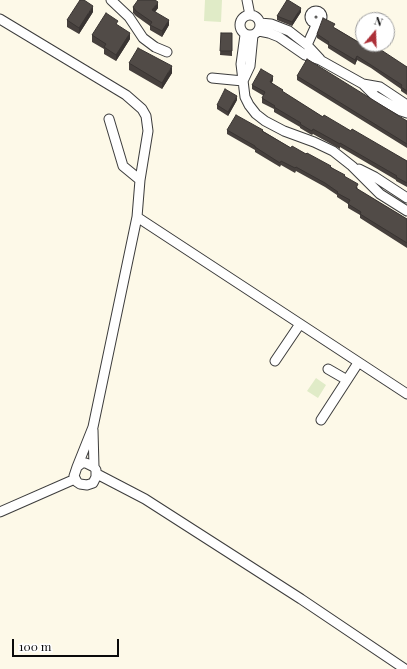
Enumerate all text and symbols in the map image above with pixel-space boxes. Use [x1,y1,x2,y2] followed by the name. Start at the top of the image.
[355,12,395,52] north arrow
[373,13,385,30] text: N
[14,631,121,657] scale bar
[19,638,51,654] text: 100 m

